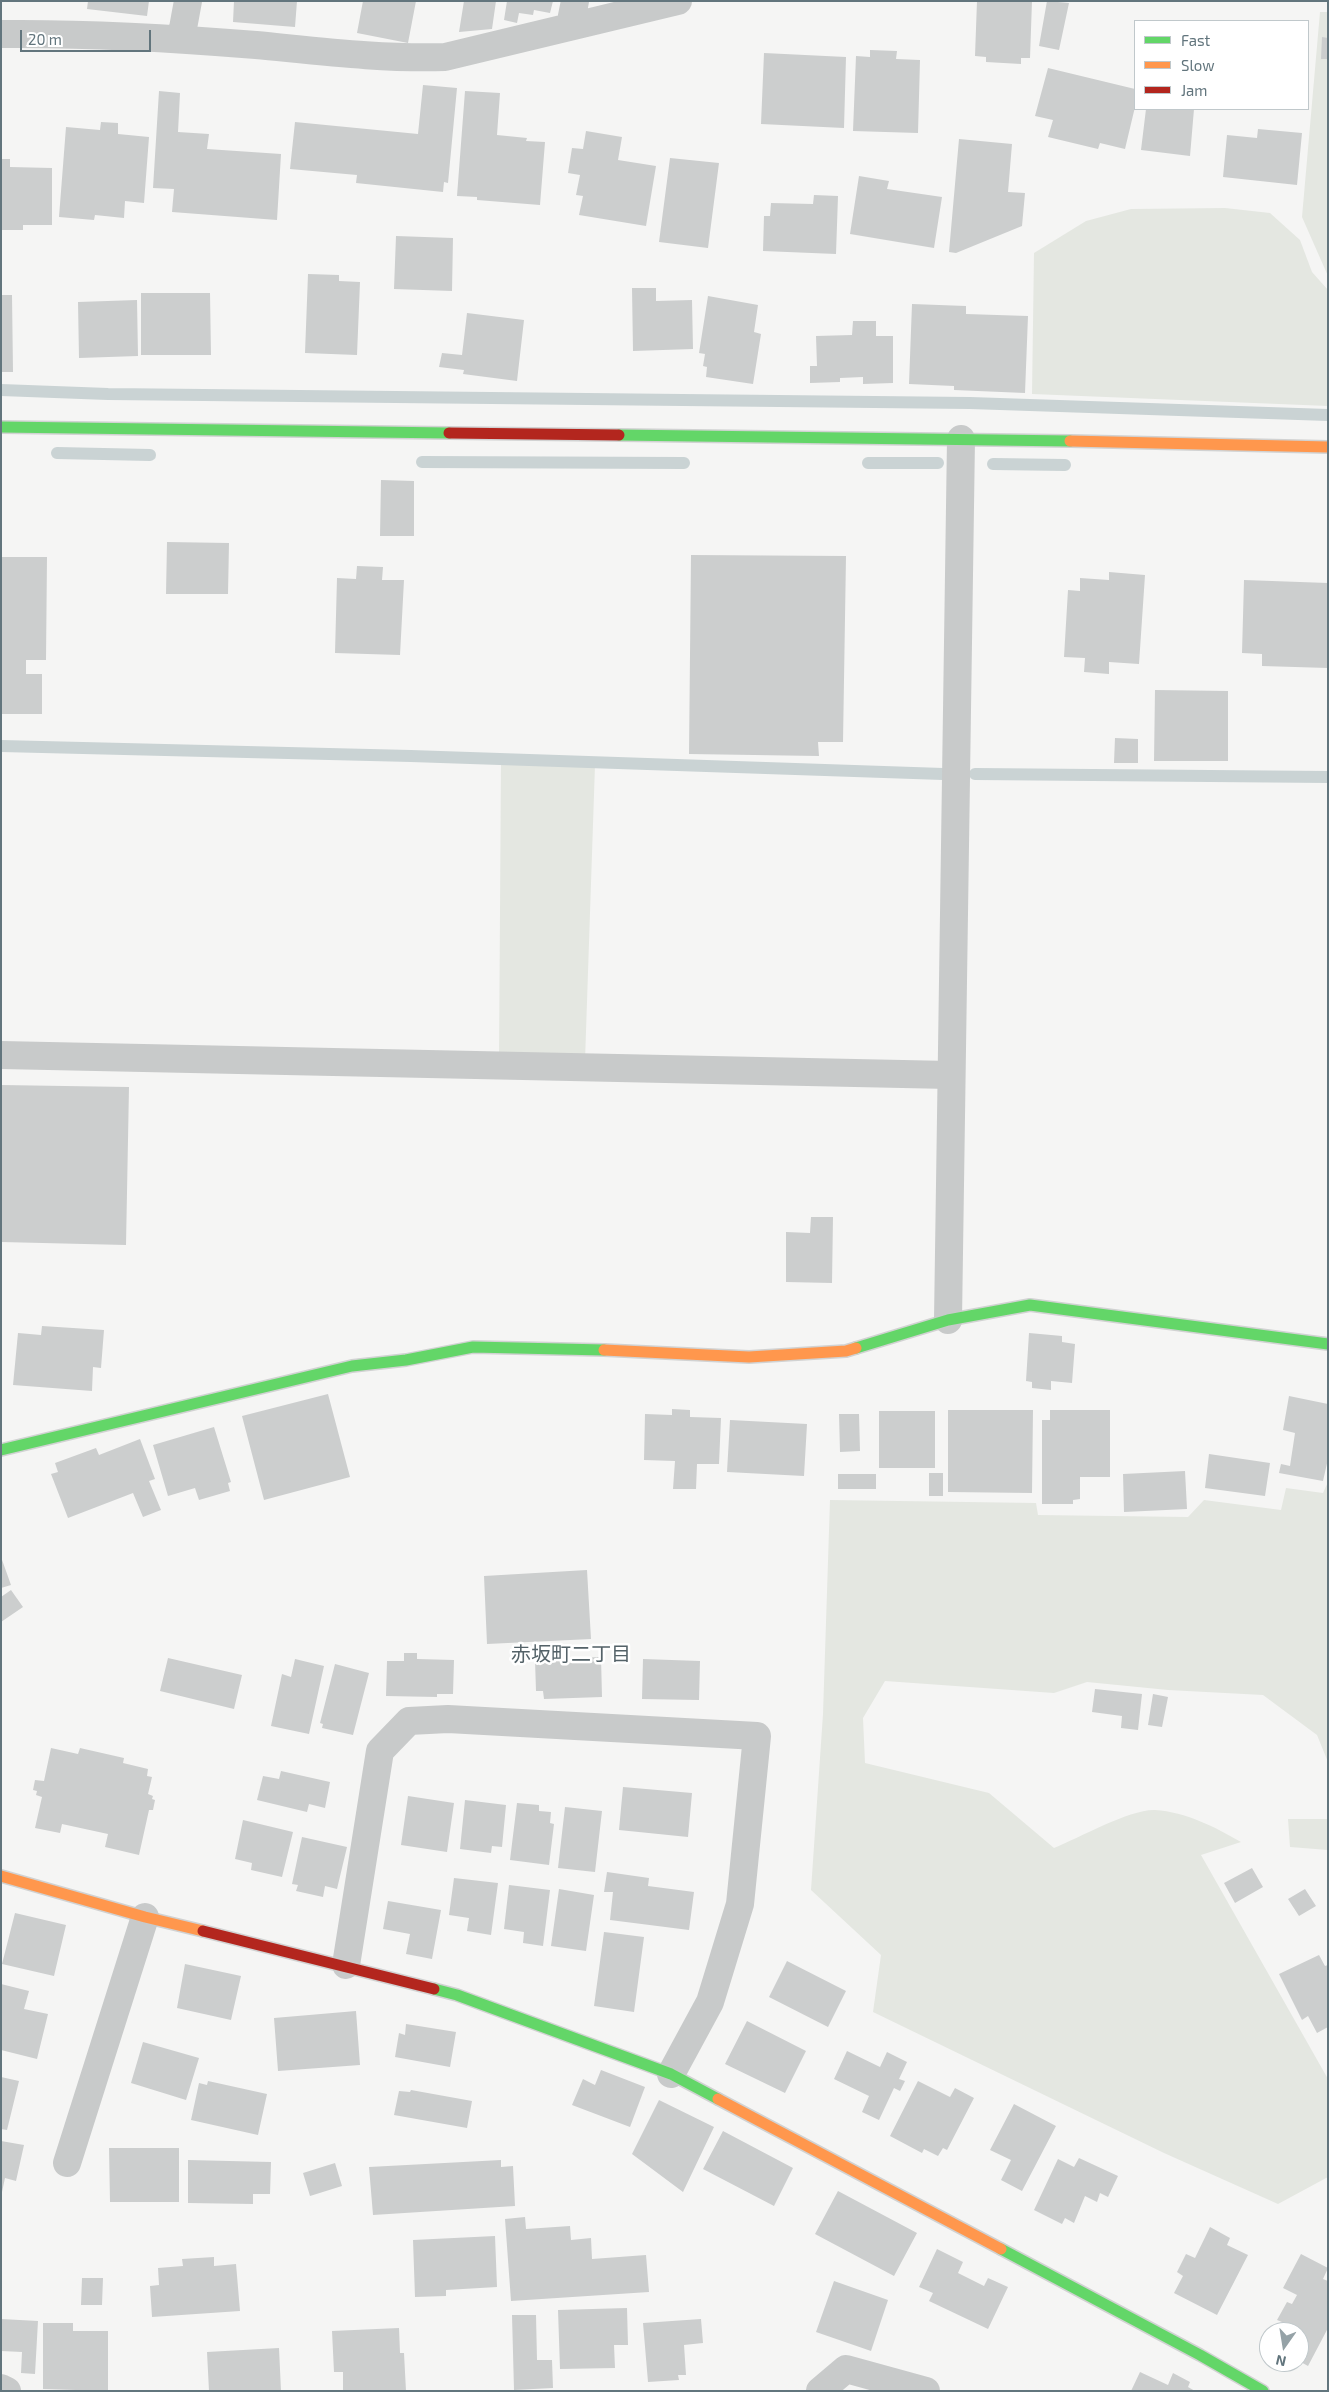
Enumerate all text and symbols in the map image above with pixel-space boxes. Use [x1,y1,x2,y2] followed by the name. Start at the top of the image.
[22,20,154,52] scale bar
[1134,20,1309,110] legend
[28,30,62,48] text: 20 m
[1181,31,1210,49] text: Fast
[1181,56,1215,74] text: Slow
[1181,81,1207,99] text: Jam
[511,1642,631,1666] district label: 赤坂町二丁目
[1259,2322,1309,2372] north arrow
[1274,2352,1288,2371] text: N

